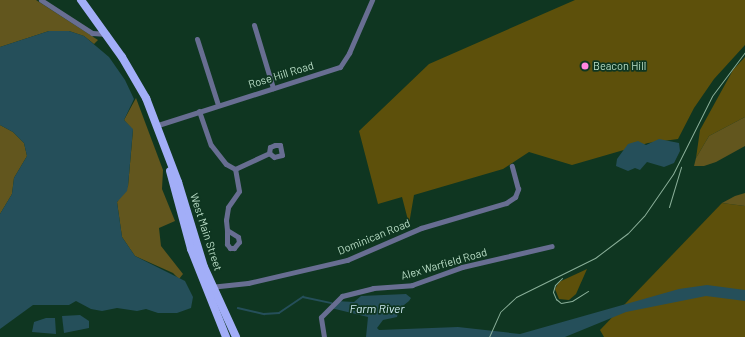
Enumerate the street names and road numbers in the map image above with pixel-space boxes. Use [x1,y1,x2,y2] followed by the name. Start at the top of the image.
[247,59,315,91] street label: Rose Hill Road
[187,192,225,272] street label: West Main Street
[336,216,412,258] street label: Dominican Road
[400,245,488,283] street label: Alex Warfield Road

